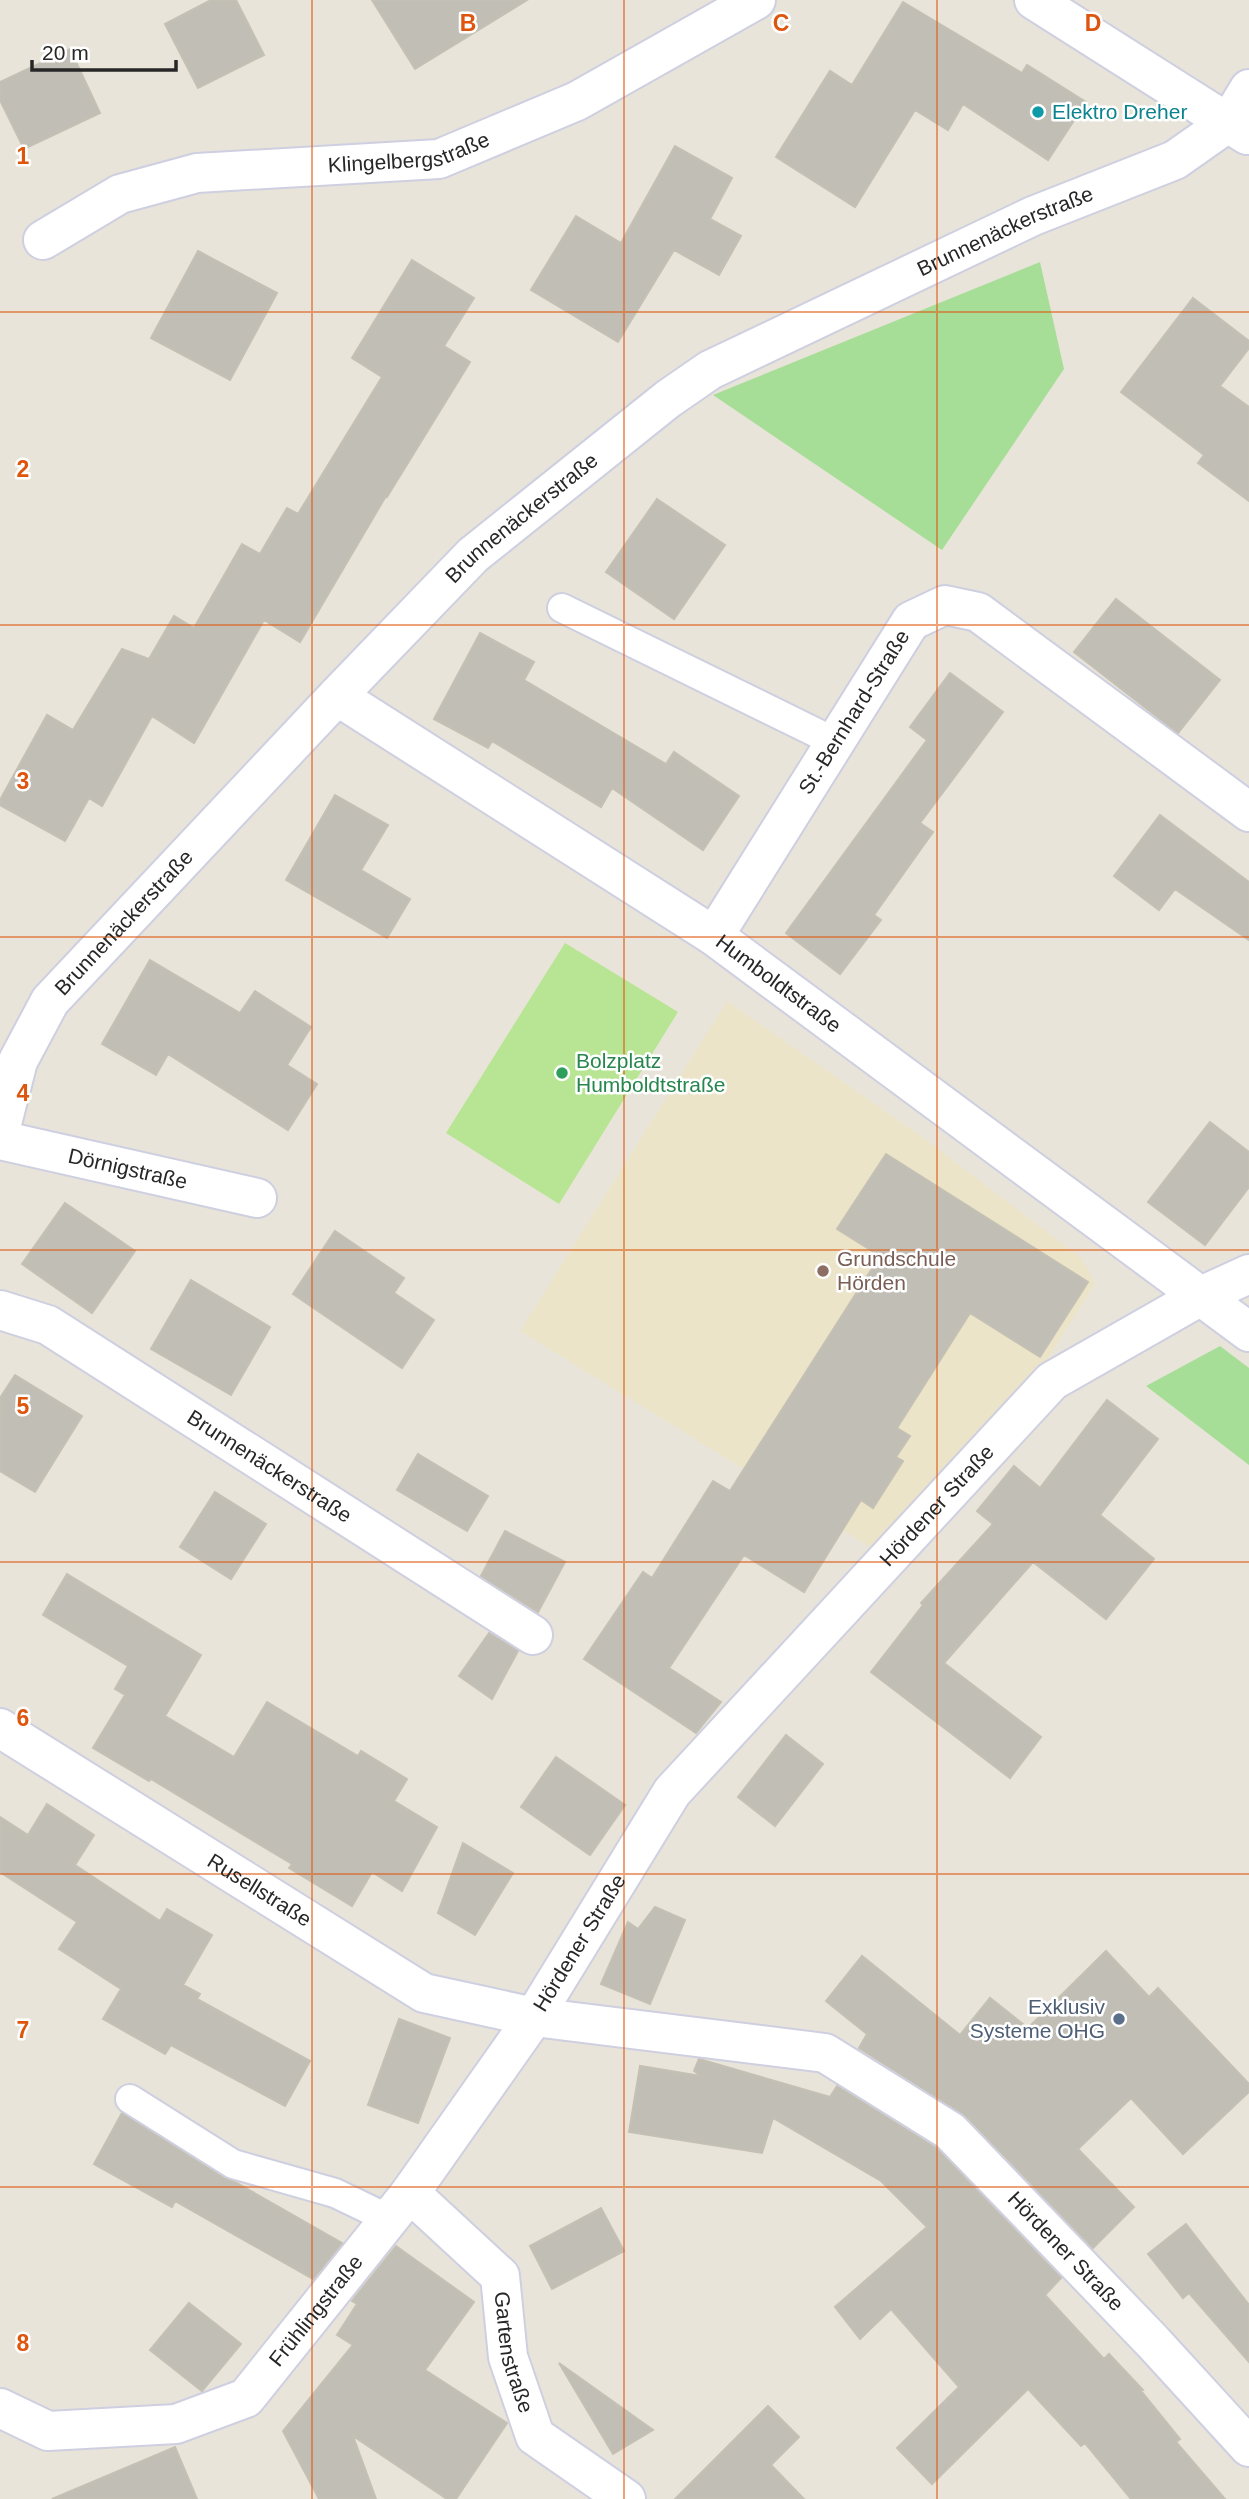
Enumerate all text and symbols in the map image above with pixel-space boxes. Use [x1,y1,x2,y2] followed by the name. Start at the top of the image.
[460,10,476,36] text: B
[773,10,789,36] text: C
[1085,10,1101,36] text: D
[32,28,175,72] scale bar
[42,41,89,64] text: 20 m
[1052,100,1187,123] place label: Elektro Dreher
[1030,104,1046,120] marker: Elektro Dreher
[327,127,493,176] street label: Klingelbergstraße
[17,143,30,169] text: 1
[913,181,1096,280] street label: Brunnenäckerstraße
[441,448,602,587] street label: Brunnenäckerstraße
[17,456,29,482] text: 2
[794,626,913,798] street label: St.-Bernhard-Straße
[17,768,29,794] text: 3
[50,845,197,999] street label: Brunnenäckerstraße
[712,930,846,1037] street label: Humboldtstraße
[576,1049,725,1096] place label: Bolzplatz Humboldtstraße
[554,1065,570,1081] marker: Bolzplatz Humboldtstraße
[17,1080,30,1106] text: 4
[66,1144,190,1193] street label: Dörnigstraße
[837,1247,956,1294] place label: Grundschule Hörden
[815,1263,831,1279] marker: Grundschule Hörden
[17,1393,30,1419] text: 5
[183,1405,356,1527] street label: Brunnenäckerstraße
[875,1440,998,1570] street label: Hördener Straße
[17,1705,29,1731] text: 6
[204,1849,316,1931] street label: Rusellstraße
[528,1870,630,2015] street label: Hördener Straße
[970,1995,1105,2042] place label: Exklusiv Systeme OHG
[1111,2011,1127,2027] marker: Exklusiv Systeme OHG
[17,2017,29,2043] text: 7
[1003,2187,1129,2315] street label: Hördener Straße
[264,2250,367,2370] street label: Frühlingstraße
[491,2290,538,2416] street label: Gartenstraße
[17,2330,30,2356] text: 8

